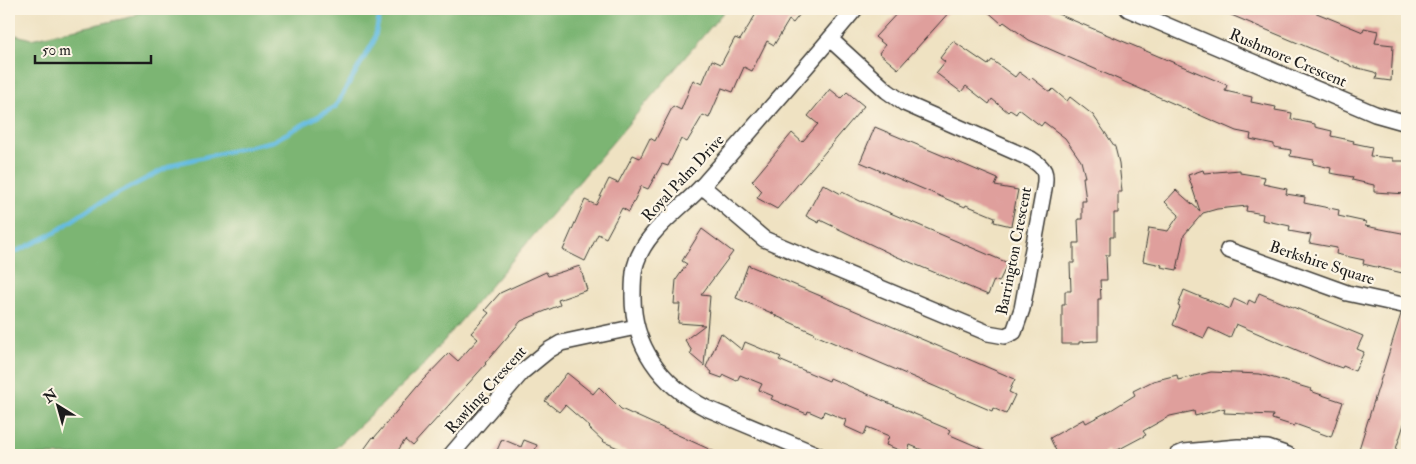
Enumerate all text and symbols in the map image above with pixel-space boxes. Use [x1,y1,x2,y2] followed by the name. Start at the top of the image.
[1226,24,1350,92] street label: Rushmore Crescent
[35,32,151,64] scale bar
[42,41,71,60] text: 50 m
[637,130,729,226] street label: Royal Palm Drive
[992,185,1036,317] street label: Barrington Crescent
[1267,237,1377,290] street label: Berkshire Square
[441,342,531,438] street label: Rawling Crescent
[32,382,82,432] north arrow
[40,385,61,407] text: N

